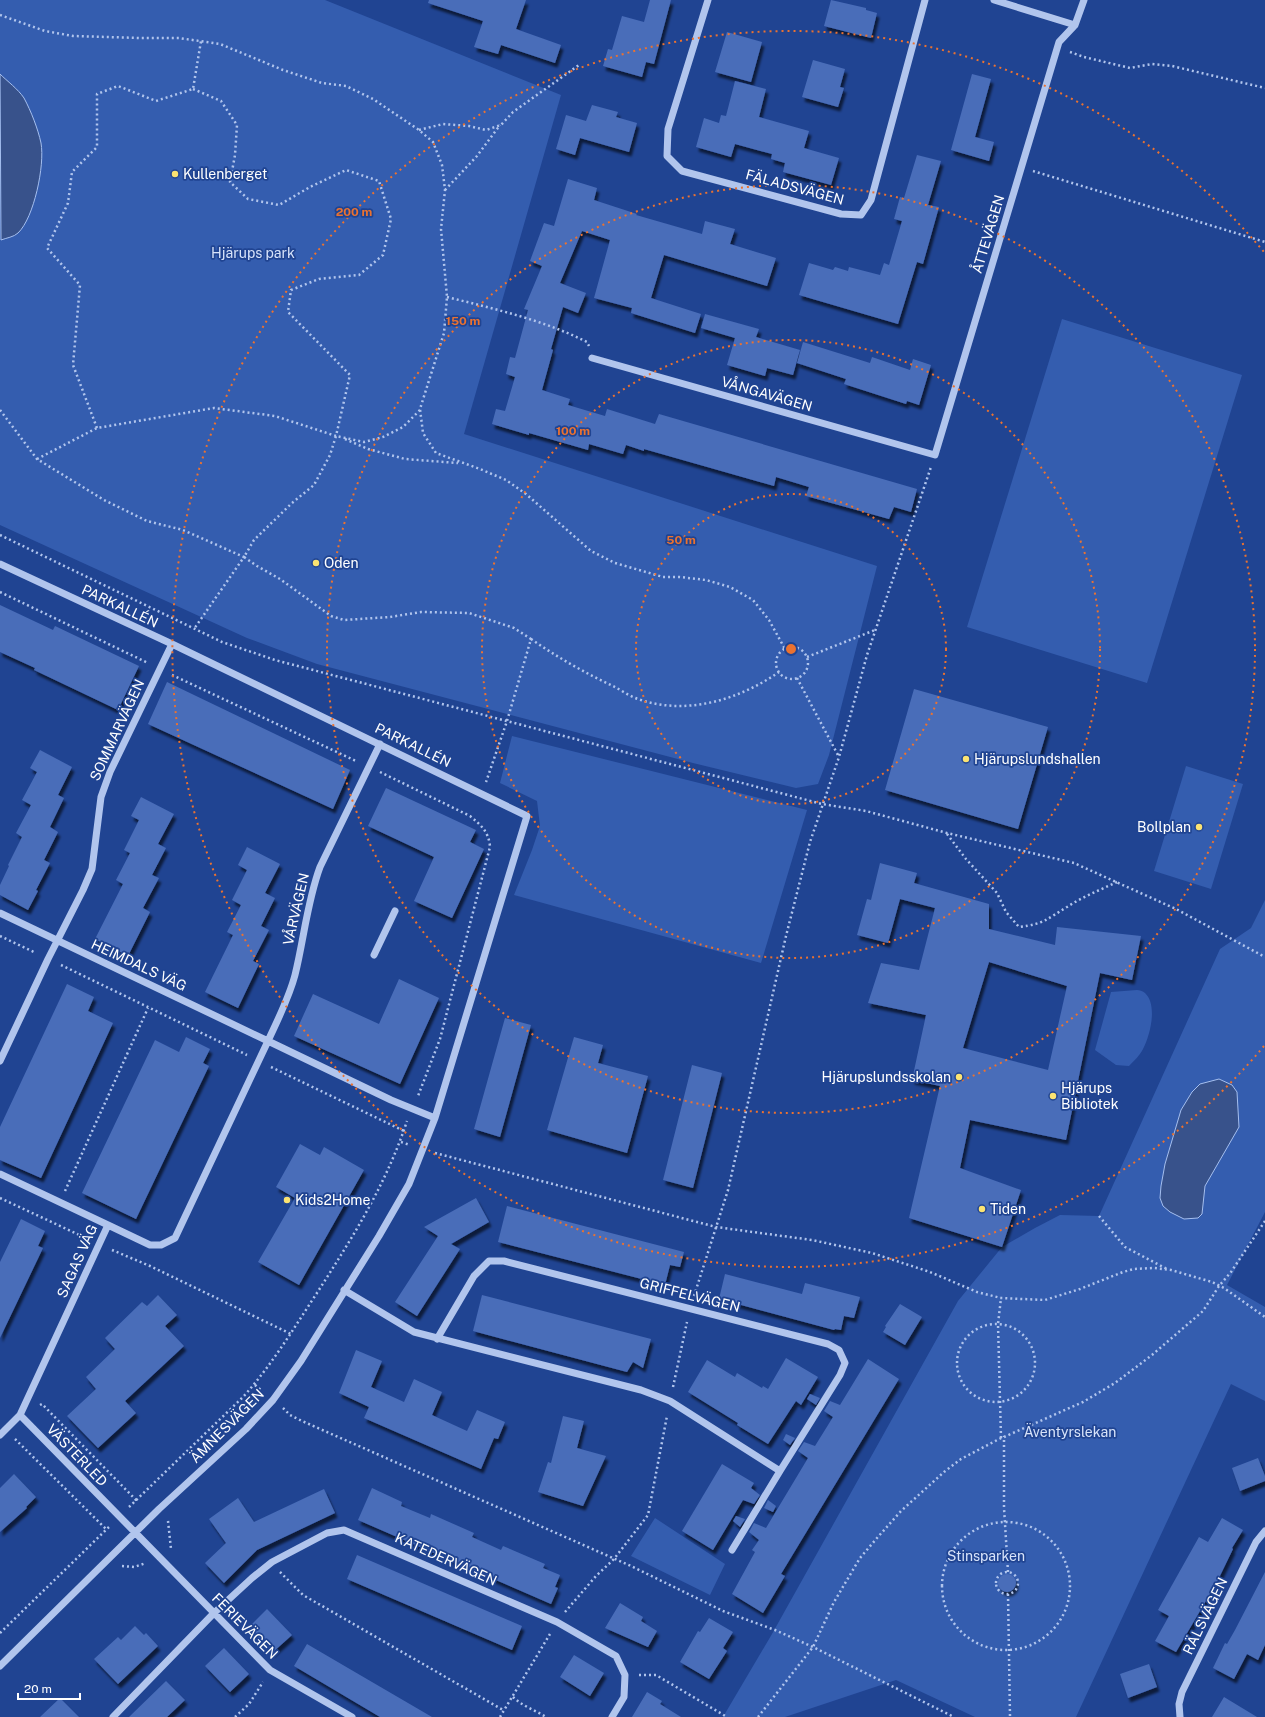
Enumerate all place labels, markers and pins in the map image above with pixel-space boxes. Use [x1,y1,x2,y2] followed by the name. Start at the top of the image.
[183,166,267,182] place label: Kullenberget
[170,169,180,179] marker: Kullenberget
[324,555,359,571] place label: Oden
[311,558,321,568] marker: Oden
[784,642,798,656] centre of rings
[974,751,1101,767] place label: Hjärupslundshallen
[961,754,971,764] marker: Hjärupslundshallen
[1137,819,1191,835] place label: Bollplan
[1194,822,1204,832] marker: Bollplan
[822,1069,951,1085] place label: Hjärupslundsskolan
[954,1072,964,1082] marker: Hjärupslundsskolan
[1061,1080,1119,1112] place label: Hjärups Bibliotek
[1048,1091,1058,1101] marker: Hjärups Bibliotek
[295,1192,370,1208] place label: Kids2Home
[282,1195,292,1205] marker: Kids2Home
[990,1201,1026,1217] place label: Tiden
[977,1204,987,1214] marker: Tiden

